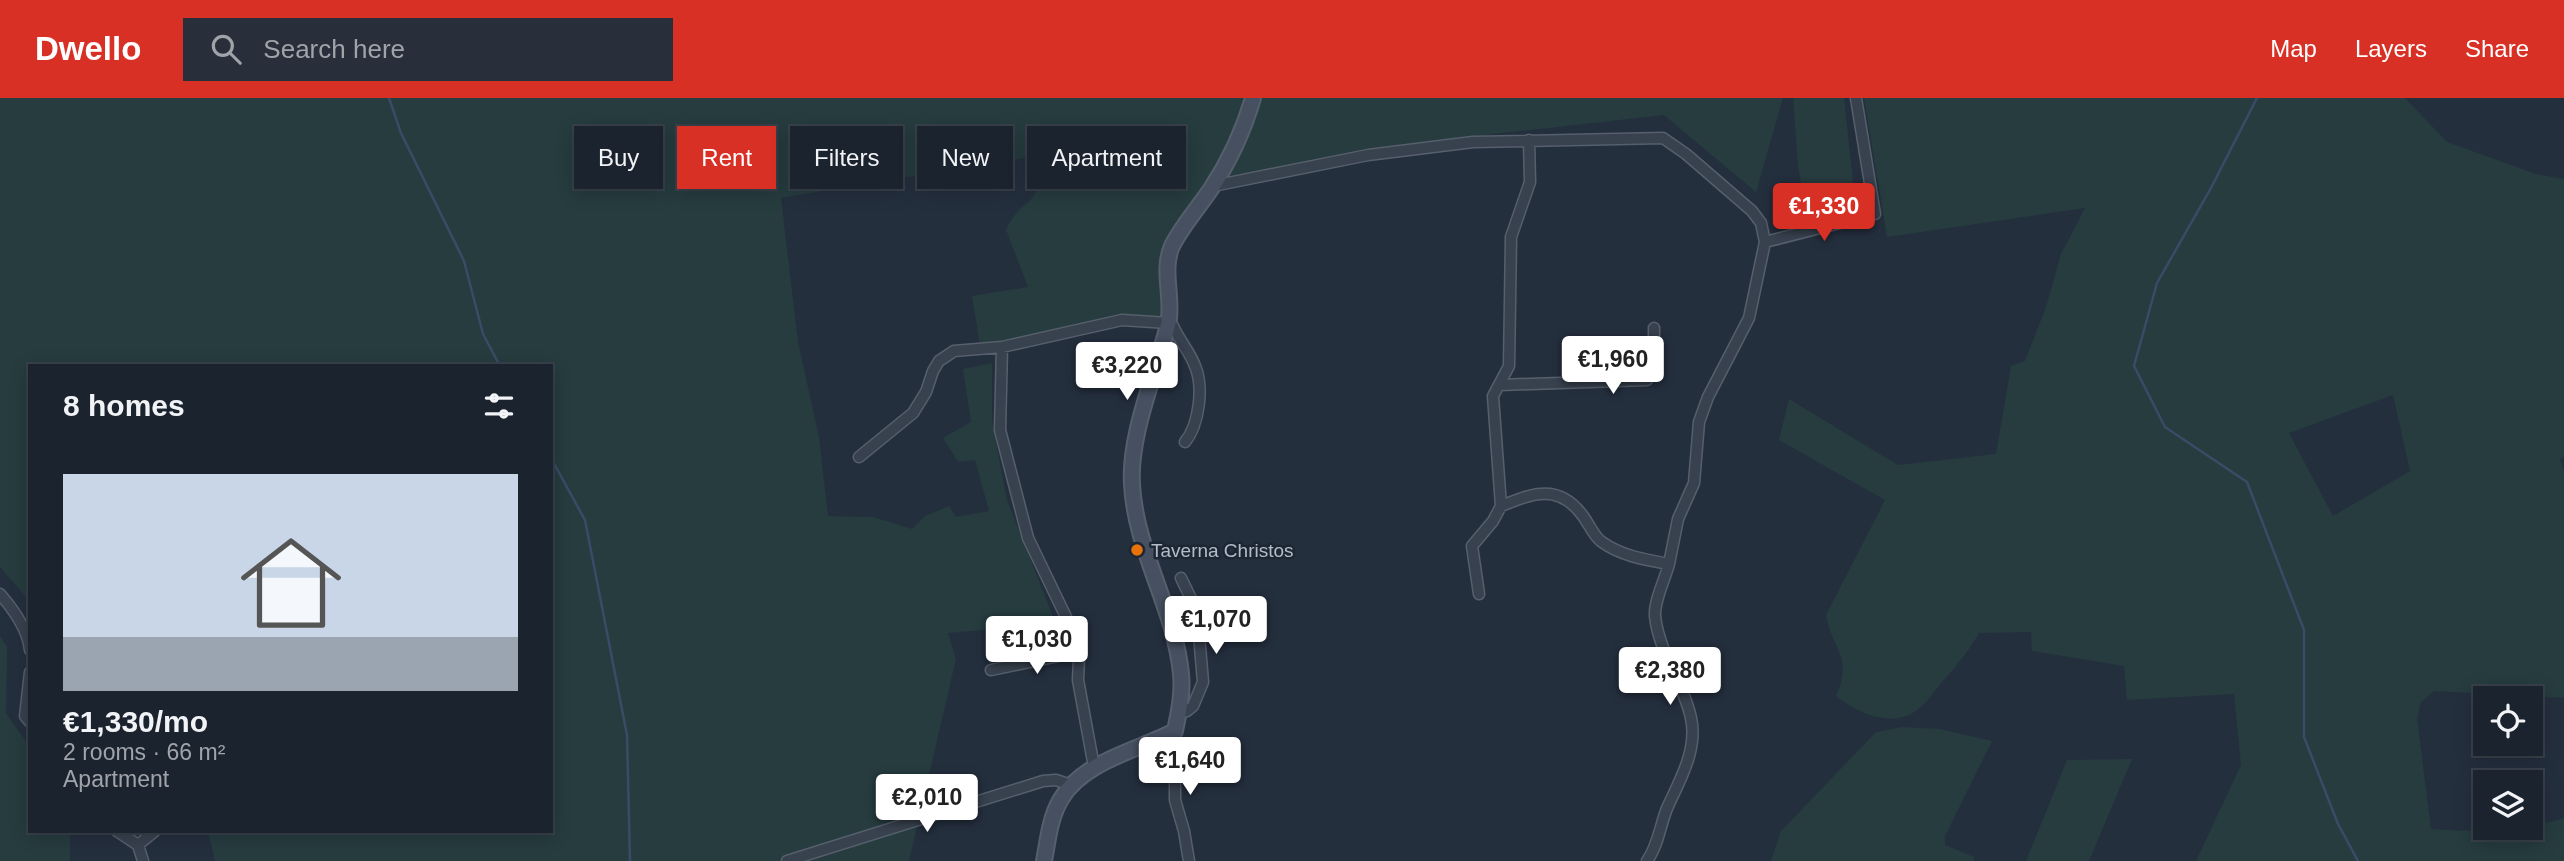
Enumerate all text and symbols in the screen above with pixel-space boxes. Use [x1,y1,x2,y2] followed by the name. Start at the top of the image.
[183,18,673,81] search box
[35,30,141,67] text: Dwello
[207,30,245,68] icon: search
[263,34,405,64] text: Search here
[2270,35,2317,62] text: Map
[2355,35,2427,62] text: Layers
[2465,35,2529,62] text: Share
[574,126,663,189] chip: Buy
[677,126,776,189] chip: Rent
[790,126,903,189] chip: Filters
[917,126,1013,189] chip: New
[1027,126,1186,189] chip: Apartment
[1767,184,1881,243] pin: €1,330
[1789,193,1859,219] text: €1,330
[1556,336,1670,396] pin: €1,960
[1070,342,1184,402] pin: €3,220
[1578,346,1648,372] text: €1,960
[1092,352,1162,378] text: €3,220
[480,387,518,425] icon: filters
[63,389,185,422] text: 8 homes
[228,520,354,646] icon: home
[1151,540,1294,561] place label: Taverna Christos
[1129,542,1145,558] marker: Taverna Christos
[1159,596,1273,656] pin: €1,070
[1181,606,1251,632] text: €1,070
[980,616,1094,676] pin: €1,030
[1002,626,1072,652] text: €1,030
[1613,648,1727,707] pin: €2,380
[1635,657,1705,683] text: €2,380
[2473,686,2543,840] map controls
[2473,686,2543,756] button: locate
[63,705,208,738] text: €1,330/mo
[1133,738,1247,797] pin: €1,640
[63,739,225,765] text: 2 rooms · 66 m²
[1155,747,1225,773] text: €1,640
[63,766,169,792] text: Apartment
[2473,770,2543,840] button: layers
[870,774,984,834] pin: €2,010
[892,784,962,810] text: €2,010

